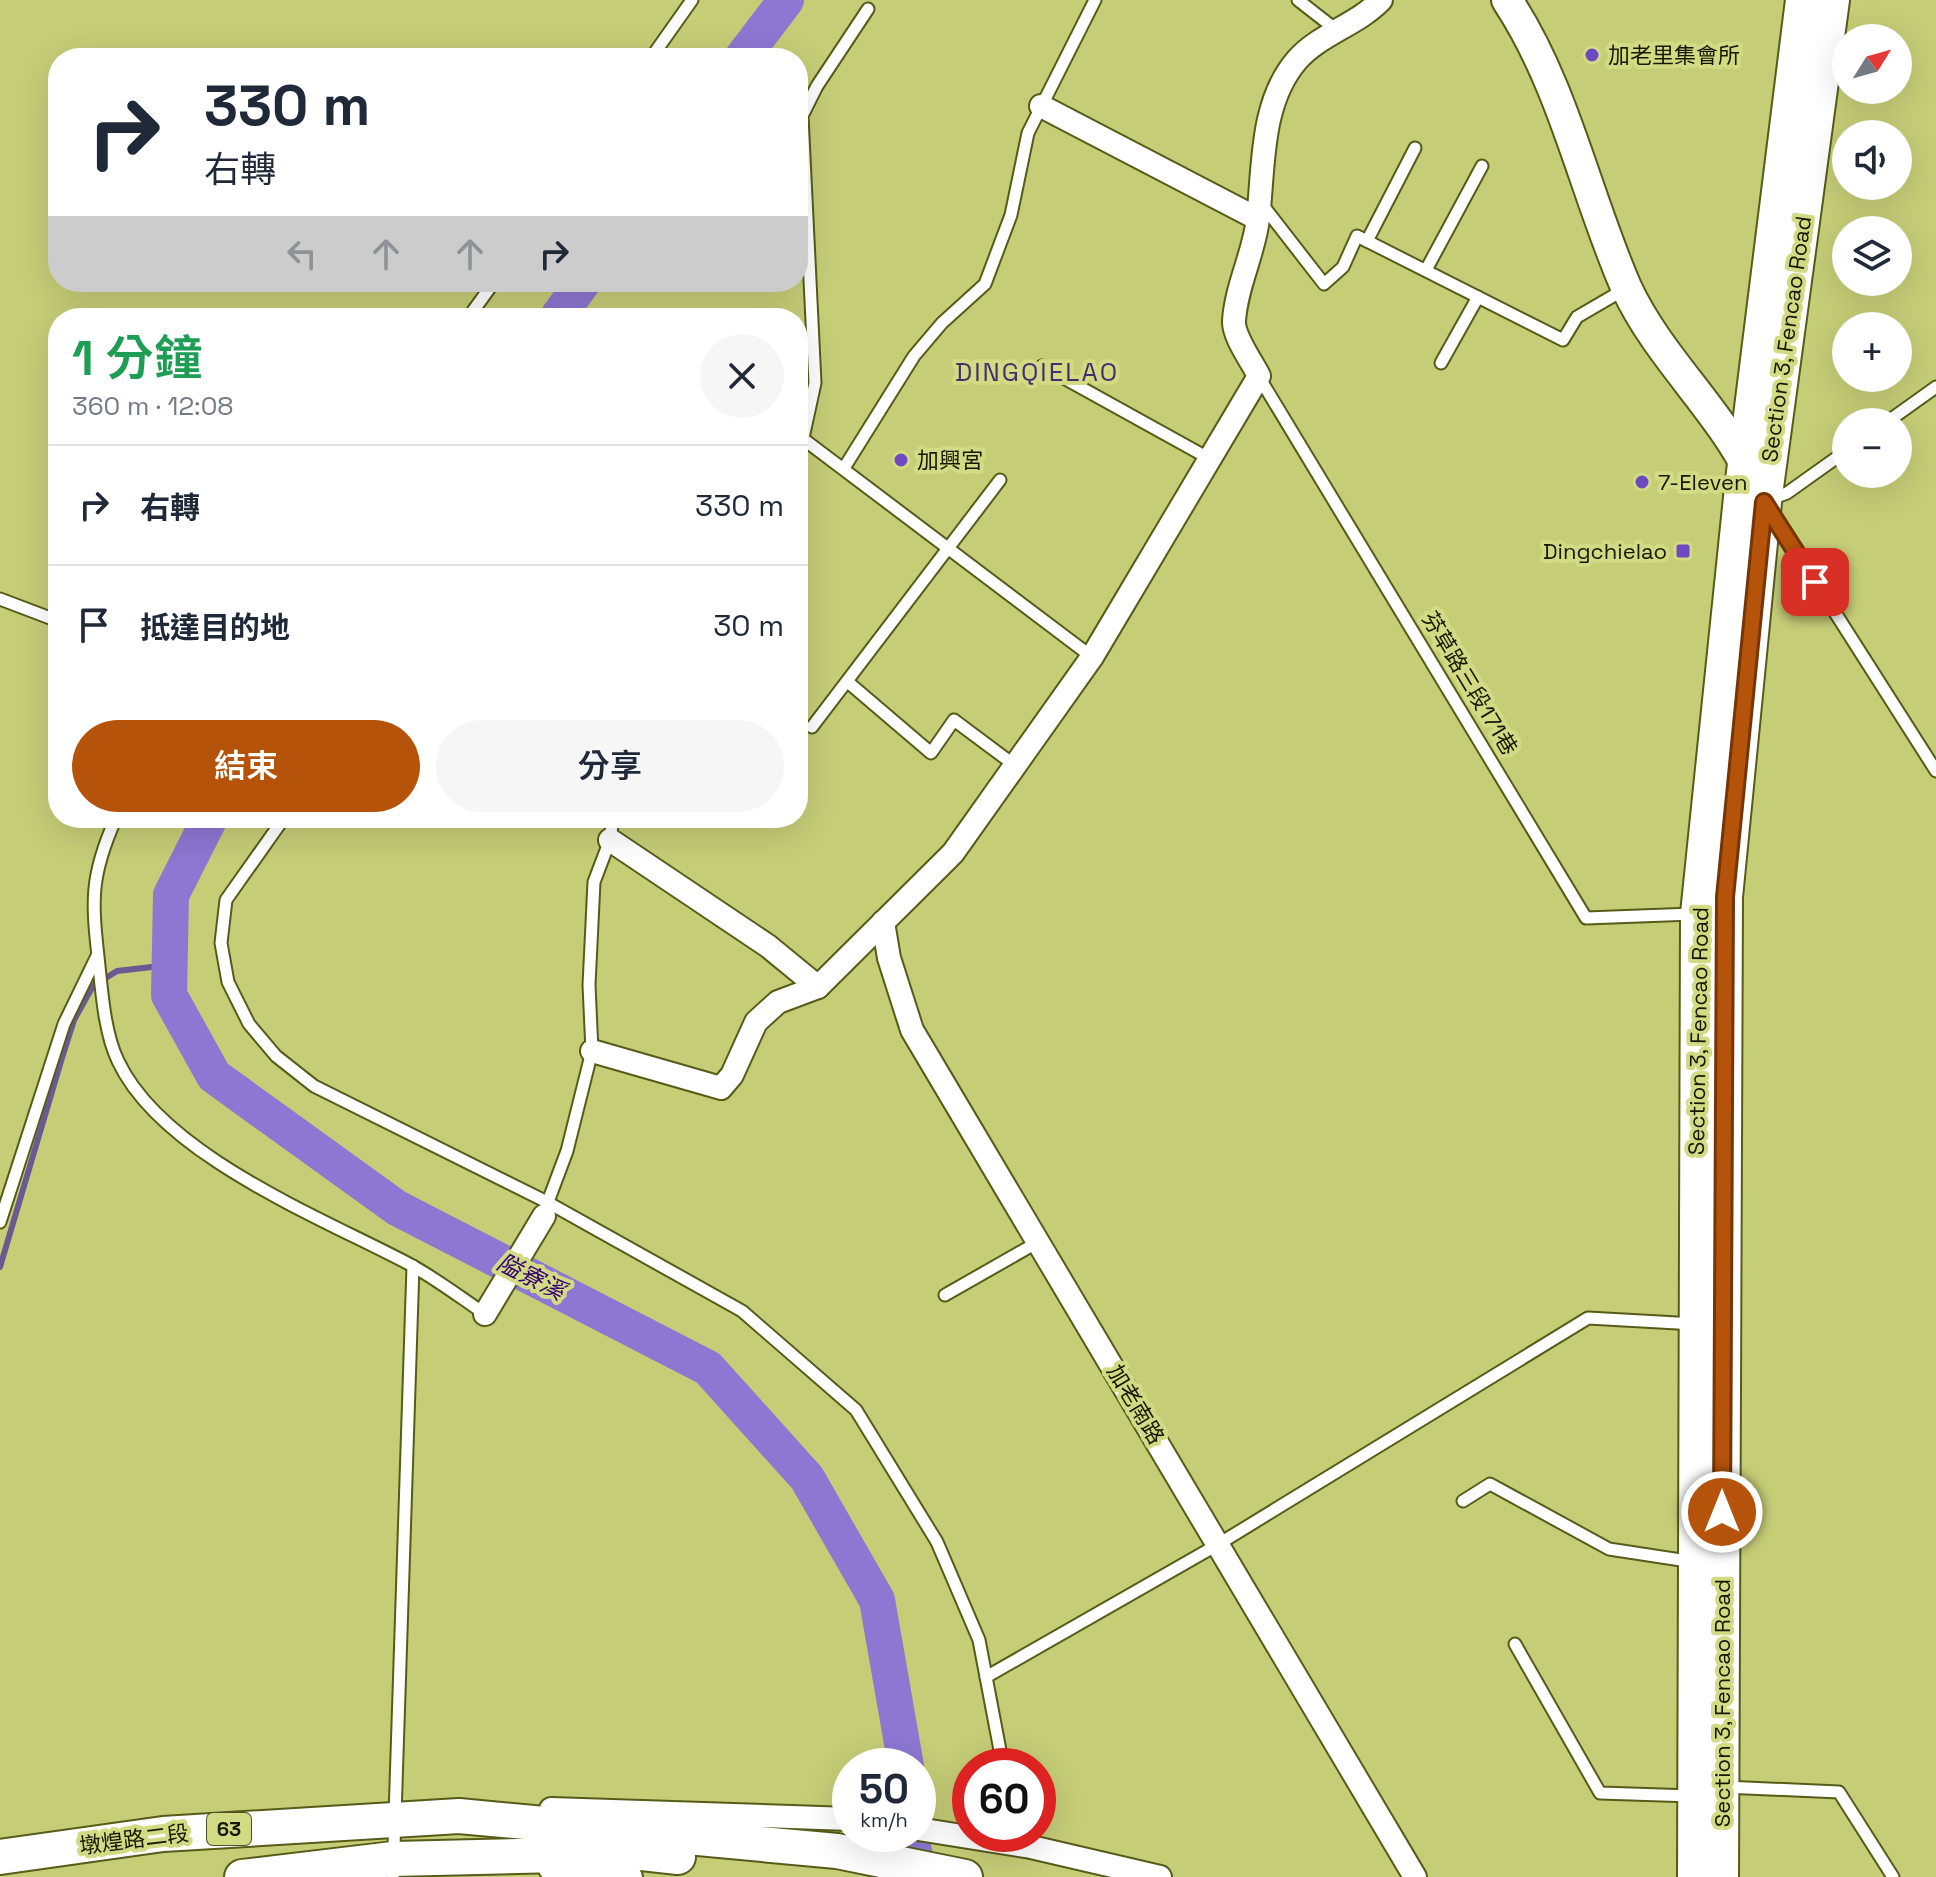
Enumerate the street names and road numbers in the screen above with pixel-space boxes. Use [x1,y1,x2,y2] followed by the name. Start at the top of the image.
[1755,214,1817,464] street label: Section 3, Fencao Road
[1416,606,1524,760] street label: 芬草路三段171巷
[1682,907,1714,1155] street label: Section 3, Fencao Road
[1101,1359,1171,1449] street label: 加老南路
[1708,1579,1736,1827] street label: Section 3, Fencao Road
[207,1813,251,1845] road number: 63
[78,1818,190,1860] street label: 墩煌路二段

